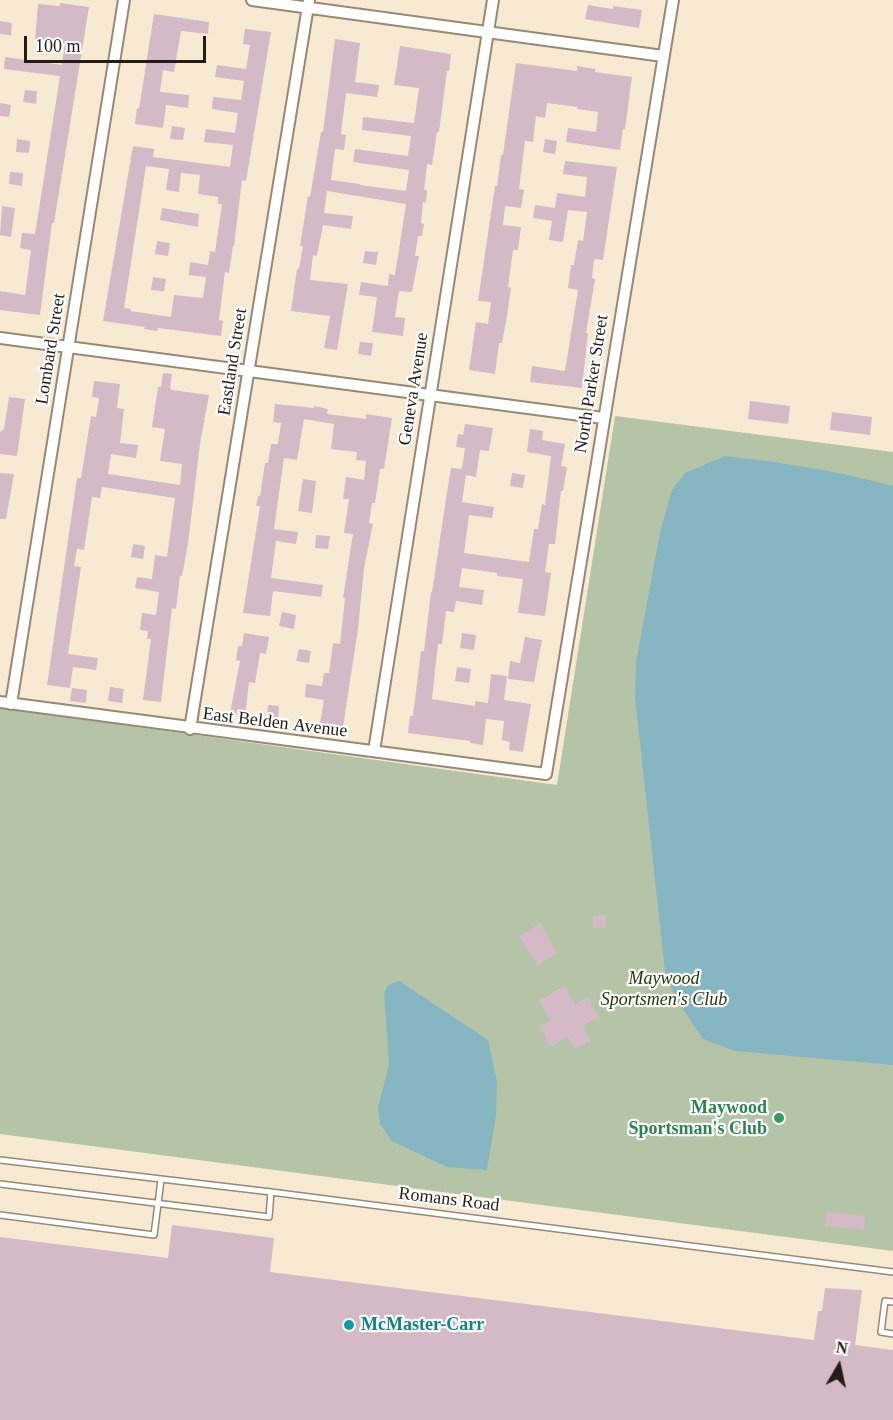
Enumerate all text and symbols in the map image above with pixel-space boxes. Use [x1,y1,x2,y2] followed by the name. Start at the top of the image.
[27,24,208,62] scale bar
[35,36,81,56] text: 100 m
[32,292,70,406] street label: Lombard Street
[214,307,252,417] street label: Eastland Street
[570,313,614,455] street label: North Parker Street
[394,331,434,447] street label: Geneva Avenue
[201,703,349,743] street label: East Belden Avenue
[601,968,727,1010] park label: Maywood Sportsmen's Club
[628,1097,767,1140] place label: Maywood Sportsman's Club
[772,1111,786,1125] marker: Maywood Sportsman's Club
[397,1183,501,1217] street label: Romans Road
[361,1314,484,1336] place label: McMaster-Carr
[342,1318,356,1332] marker: McMaster-Carr
[809,1336,869,1396] north arrow
[835,1338,849,1357] text: N

